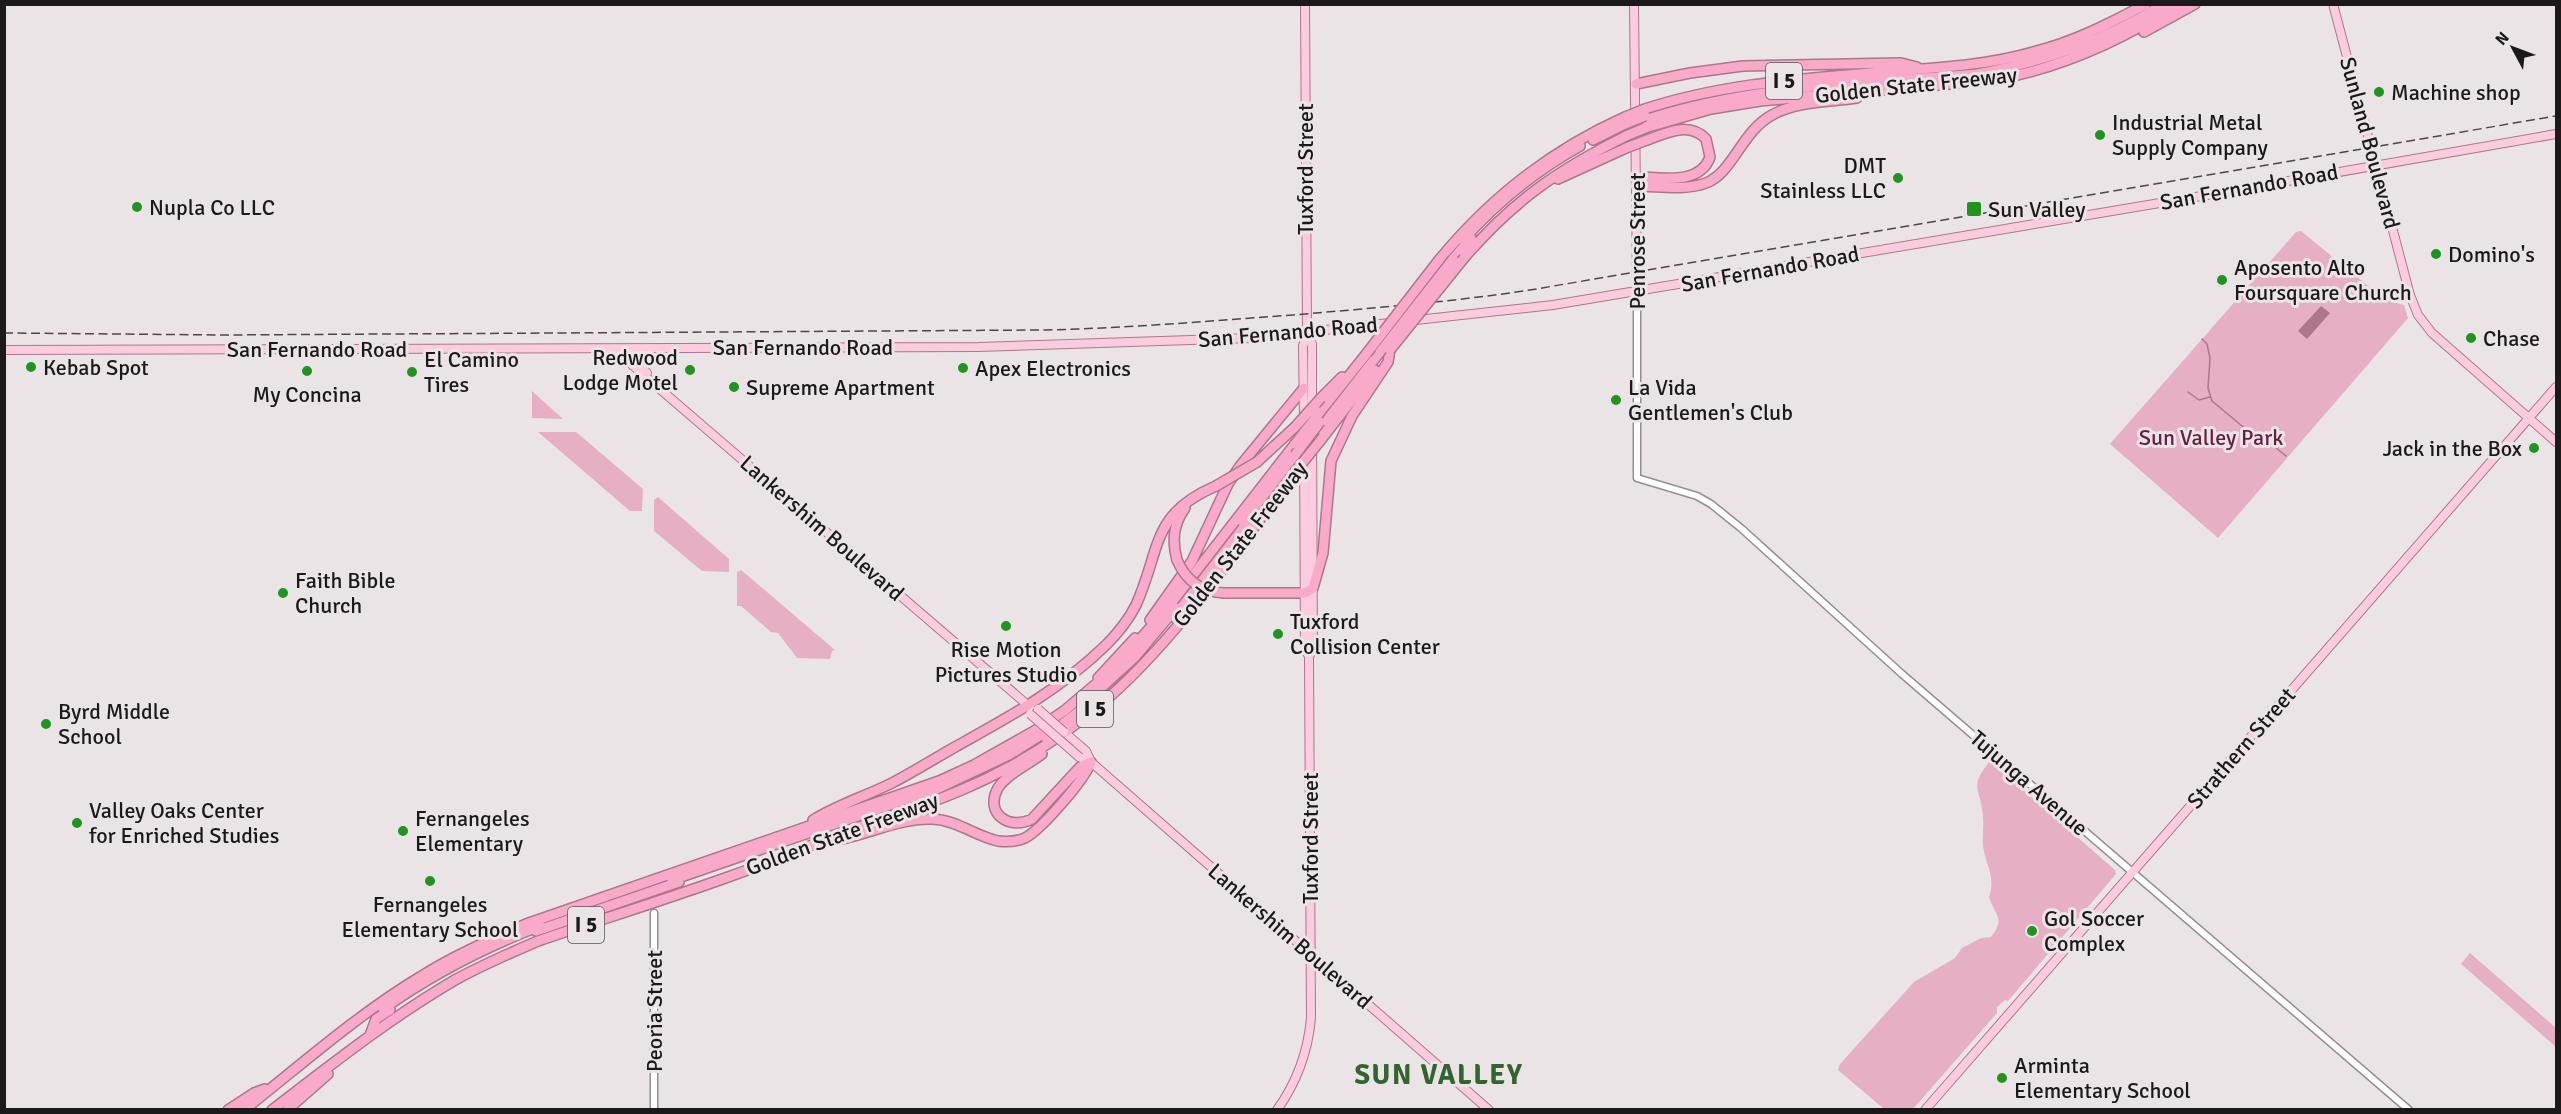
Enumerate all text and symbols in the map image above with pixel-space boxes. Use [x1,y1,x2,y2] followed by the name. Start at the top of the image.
[2483,18,2543,78] north arrow
[2491,28,2514,50] text: N
[2334,54,2406,232] street label: Sunland Boulevard
[1814,61,2019,109] street label: Golden State Freeway
[1766,63,1802,99] road number: I 5
[2391,79,2521,106] place label: Machine shop
[2372,85,2386,99] marker: Machine shop
[1292,103,1319,235] street label: Tuxford Street
[2112,109,2268,161] place label: Industrial Metal Supply Company
[2093,128,2107,142] marker: Industrial Metal Supply Company
[1760,152,1886,204] place label: DMT Stainless LLC
[2158,158,2340,216] street label: San Fernando Road
[1891,171,1905,185] marker: DMT Stainless LLC
[1624,172,1651,309] street label: Penrose Street
[149,194,275,221] place label: Nupla Co LLC
[1988,196,2086,223] place label: Sun Valley
[130,200,144,214] marker: Nupla Co LLC
[1965,200,1983,218] marker: Sun Valley
[1679,240,1861,298] street label: San Fernando Road
[2448,241,2535,268] place label: Domino's
[2429,247,2443,261] marker: Domino's
[2234,254,2412,306] place label: Aposento Alto Foursquare Church
[2215,273,2229,287] marker: Aposento Alto Foursquare Church
[1197,311,1379,353] street label: San Fernando Road
[2483,325,2540,352] place label: Chase
[2464,331,2478,345] marker: Chase
[713,334,893,361] street label: San Fernando Road
[227,336,407,363] street label: San Fernando Road
[563,344,678,396] place label: Redwood Lodge Motel
[424,346,519,398] place label: El Camino Tires
[43,354,149,381] place label: Kebab Spot
[975,355,1131,382] place label: Apex Electronics
[24,360,38,374] marker: Kebab Spot
[956,361,970,375] marker: Apex Electronics
[683,363,697,377] marker: Redwood Lodge Motel
[300,364,314,378] marker: My Concina
[405,365,419,379] marker: El Camino Tires
[746,374,935,401] place label: Supreme Apartment
[1628,374,1793,426] place label: La Vida Gentlemen's Club
[727,380,741,394] marker: Supreme Apartment
[252,381,362,408] place label: My Concina
[1609,393,1623,407] marker: La Vida Gentlemen's Club
[2139,424,2283,451] park label: Sun Valley Park
[2383,435,2522,462] place label: Jack in the Box
[2527,441,2541,455] marker: Jack in the Box
[734,449,910,607] street label: Lankershim Boulevard
[1167,455,1314,632] street label: Golden State Freeway
[295,567,395,619] place label: Faith Bible Church
[276,586,290,600] marker: Faith Bible Church
[1290,608,1440,660] place label: Tuxford Collision Center
[999,619,1013,633] marker: Rise Motion Pictures Studio
[1271,627,1285,641] marker: Tuxford Collision Center
[935,636,1077,688] place label: Rise Motion Pictures Studio
[2181,682,2301,814] street label: Strathern Street
[1077,691,1113,727] road number: I 5
[58,698,170,750] place label: Byrd Middle School
[39,717,53,731] marker: Byrd Middle School
[1964,724,2094,842] street label: Tujunga Avenue
[1297,772,1324,904] street label: Tuxford Street
[742,786,943,881] street label: Golden State Freeway
[89,797,279,849] place label: Valley Oaks Center for Enriched Studies
[415,805,530,857] place label: Fernangeles Elementary
[70,816,84,830] marker: Valley Oaks Center for Enriched Studies
[396,824,410,838] marker: Fernangeles Elementary
[1202,857,1378,1015] street label: Lankershim Boulevard
[423,874,437,888] marker: Fernangeles Elementary School
[342,891,518,943] place label: Fernangeles Elementary School
[2044,905,2144,957] place label: Gol Soccer Complex
[568,907,604,943] road number: I 5
[2025,924,2039,938] marker: Gol Soccer Complex
[641,950,668,1072] street label: Peoria Street
[2014,1052,2191,1104] place label: Arminta Elementary School
[1354,1058,1524,1092] district label: SUN VALLEY
[1995,1071,2009,1085] marker: Arminta Elementary School

